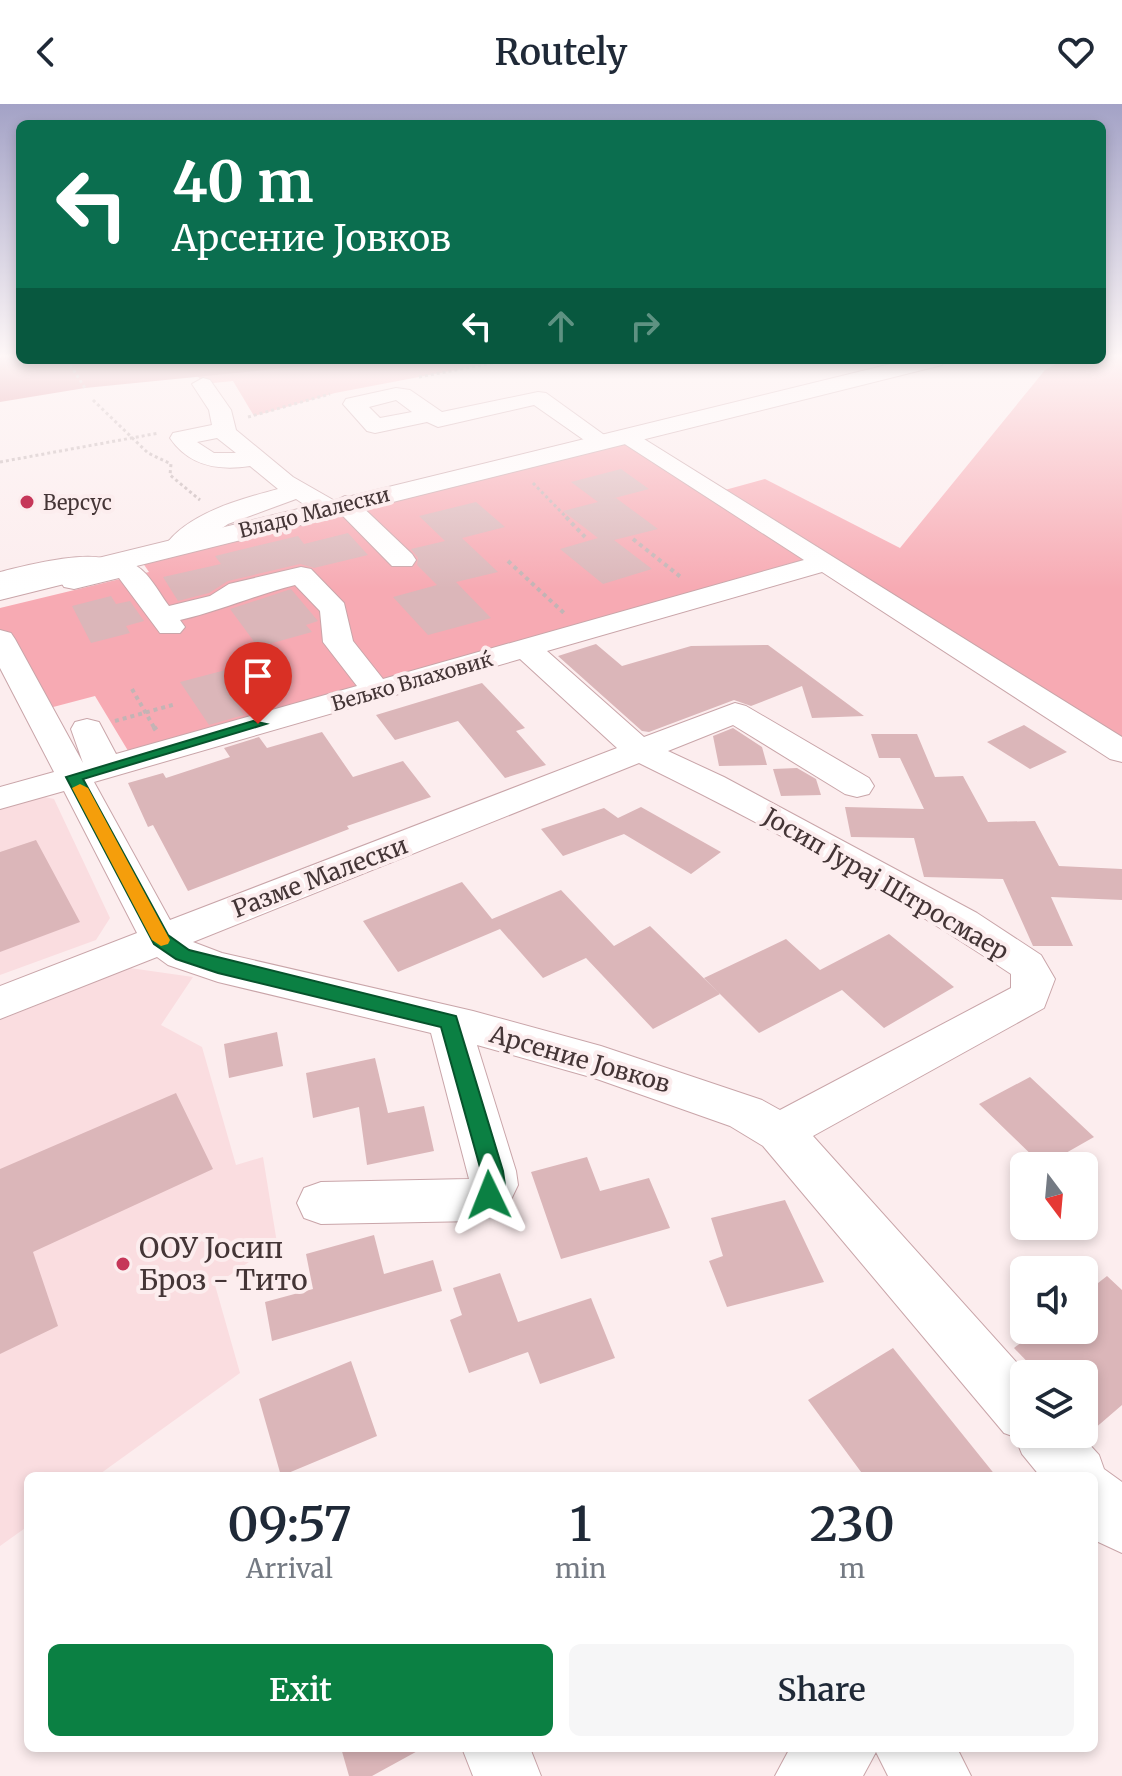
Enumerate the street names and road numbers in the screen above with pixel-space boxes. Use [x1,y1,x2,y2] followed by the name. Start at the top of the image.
[236,481,392,543] street label: Владо Малески
[328,646,496,716] street label: Вељко Влаховиќ
[757,800,1014,967] street label: Јосип Јурај Штросмаер
[228,829,412,925] street label: Разме Малески
[485,1018,674,1100] street label: Арсение Јовков

